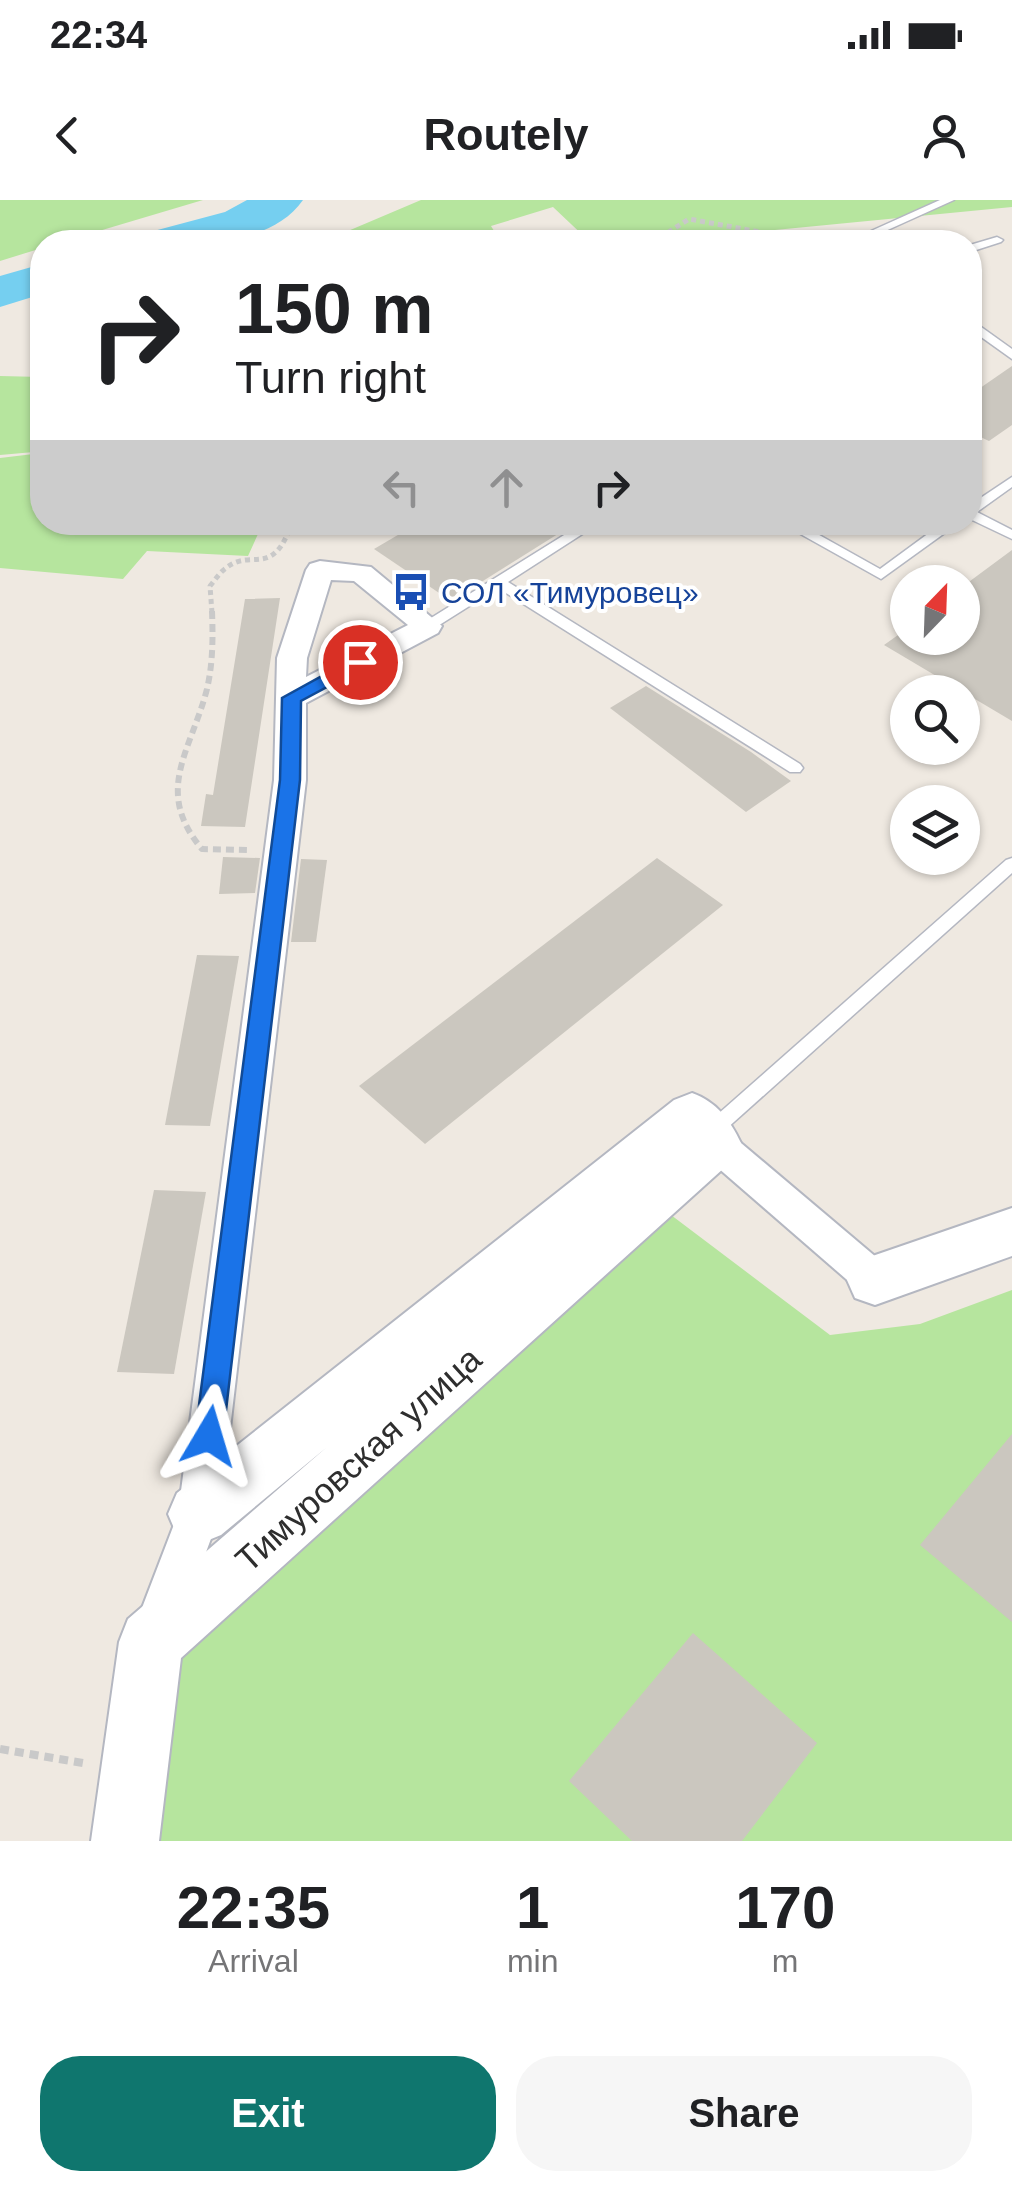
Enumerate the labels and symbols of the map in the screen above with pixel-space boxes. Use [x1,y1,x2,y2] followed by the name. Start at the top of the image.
[890,565,980,655] north arrow
[390,571,432,613] bus stop icon: СОЛ «Тимуровец»
[441,576,699,609] place label: СОЛ «Тимуровец»
[318,620,403,705] pin
[228,1338,489,1579] street label: Тимуровская улица
[157,1384,261,1488] position arrow

